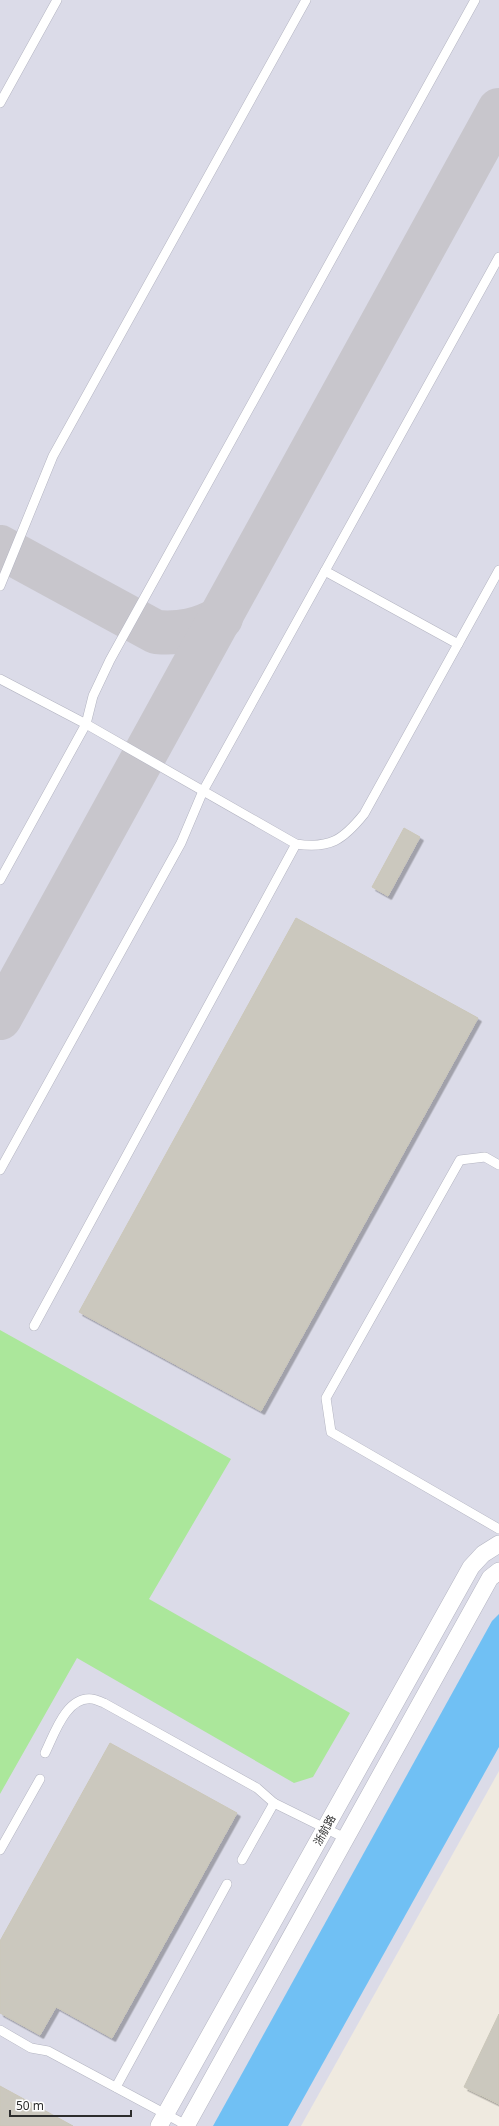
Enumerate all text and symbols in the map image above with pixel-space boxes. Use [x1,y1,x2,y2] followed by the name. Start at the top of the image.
[309,1812,339,1848] street label: 浙航路
[10,2092,131,2118] scale bar
[16,2097,44,2114] text: 50 m

